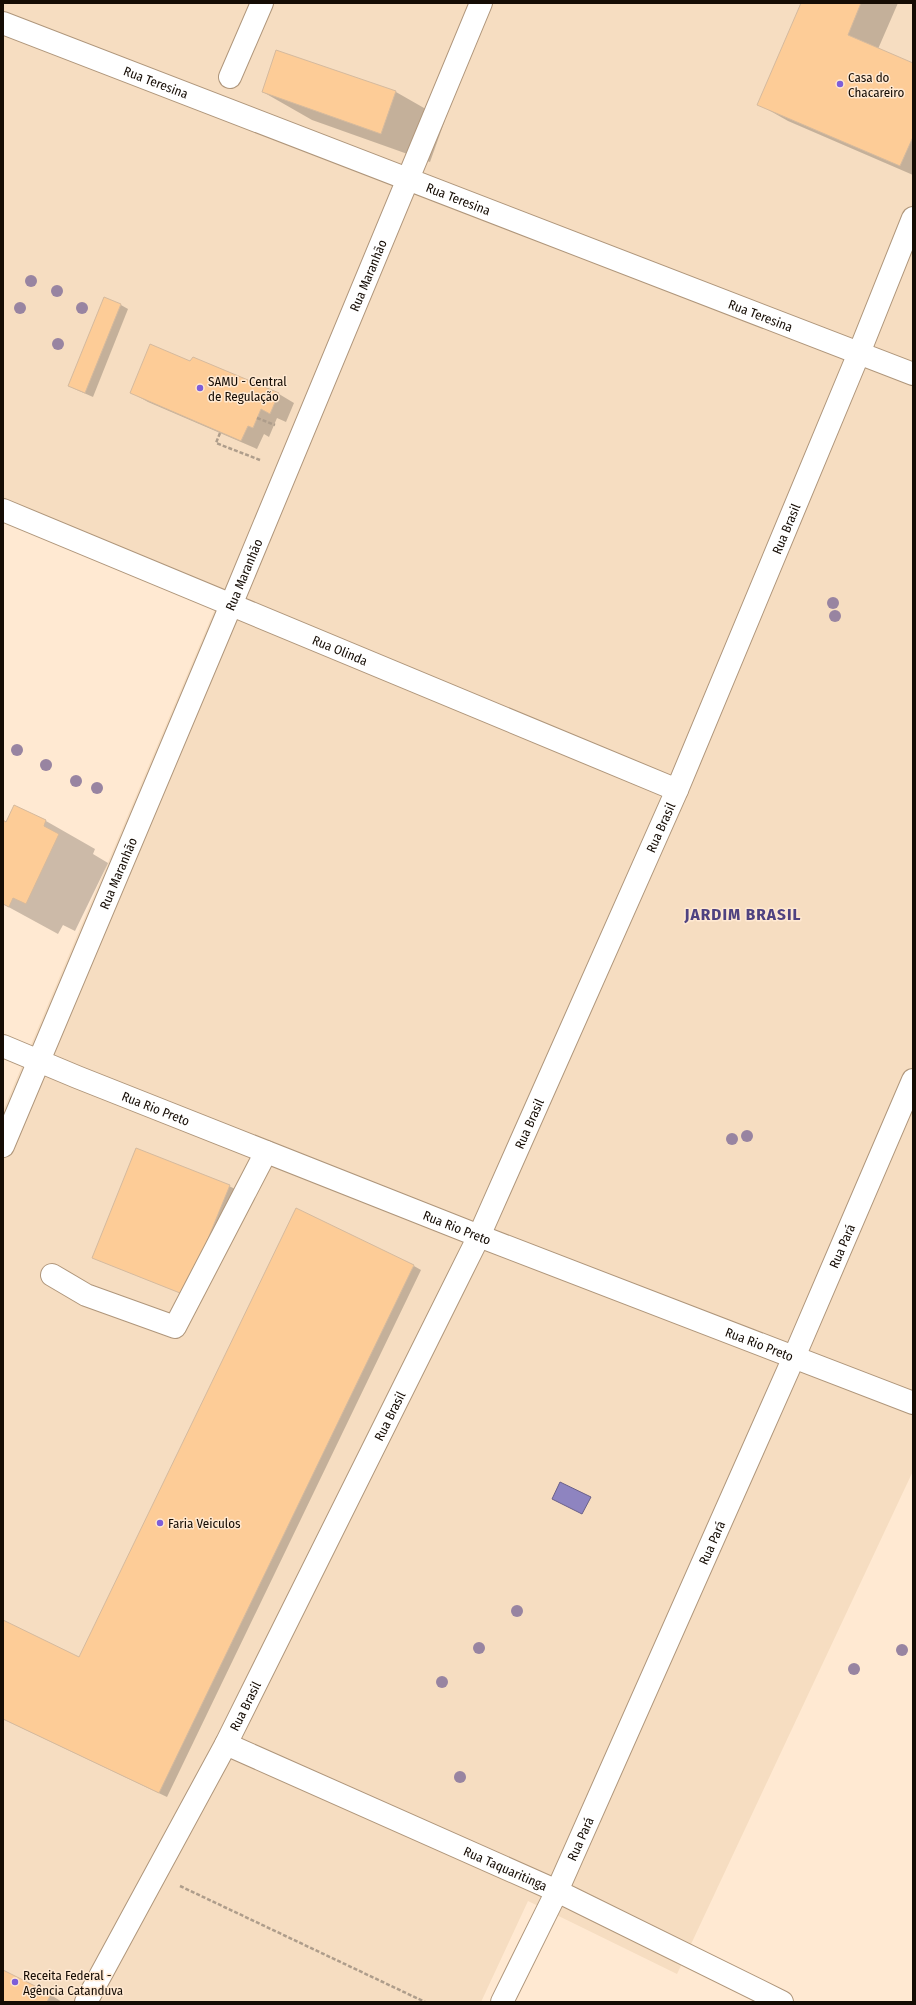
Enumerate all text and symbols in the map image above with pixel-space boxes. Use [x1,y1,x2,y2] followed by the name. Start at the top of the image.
[122,63,190,102] street label: Rua Teresina
[848,70,905,100] place label: Casa do Chacareiro
[835,79,845,89] marker: Casa do Chacareiro
[424,180,492,218] street label: Rua Teresina
[347,237,390,314] street label: Rua Maranhão
[726,296,795,335] street label: Rua Teresina
[208,374,287,404] place label: SAMU - Central de Regulação
[195,383,205,393] marker: SAMU - Central de Regulação
[769,501,804,556] street label: Rua Brasil
[222,536,266,613] street label: Rua Maranhão
[310,632,370,669] street label: Rua Olinda
[643,800,679,855] street label: Rua Brasil
[97,835,140,912] street label: Rua Maranhão
[684,904,801,925] district label: JARDIM BRASIL
[120,1088,192,1129] street label: Rua Rio Preto
[512,1096,547,1151] street label: Rua Brasil
[421,1208,493,1248] street label: Rua Rio Preto
[826,1222,858,1270] street label: Rua Pará
[723,1324,796,1364] street label: Rua Rio Preto
[371,1389,409,1443] street label: Rua Brasil
[168,1516,241,1531] place label: Faria Veiculos
[155,1518,165,1528] marker: Faria Veiculos
[696,1519,728,1567] street label: Rua Pará
[227,1679,264,1733] street label: Rua Brasil
[564,1815,597,1863] street label: Rua Pará
[461,1844,550,1894] street label: Rua Taquaritinga
[23,1968,123,1998] place label: Receita Federal - Agência Catanduva
[10,1977,20,1987] marker: Receita Federal - Agência Catanduva

